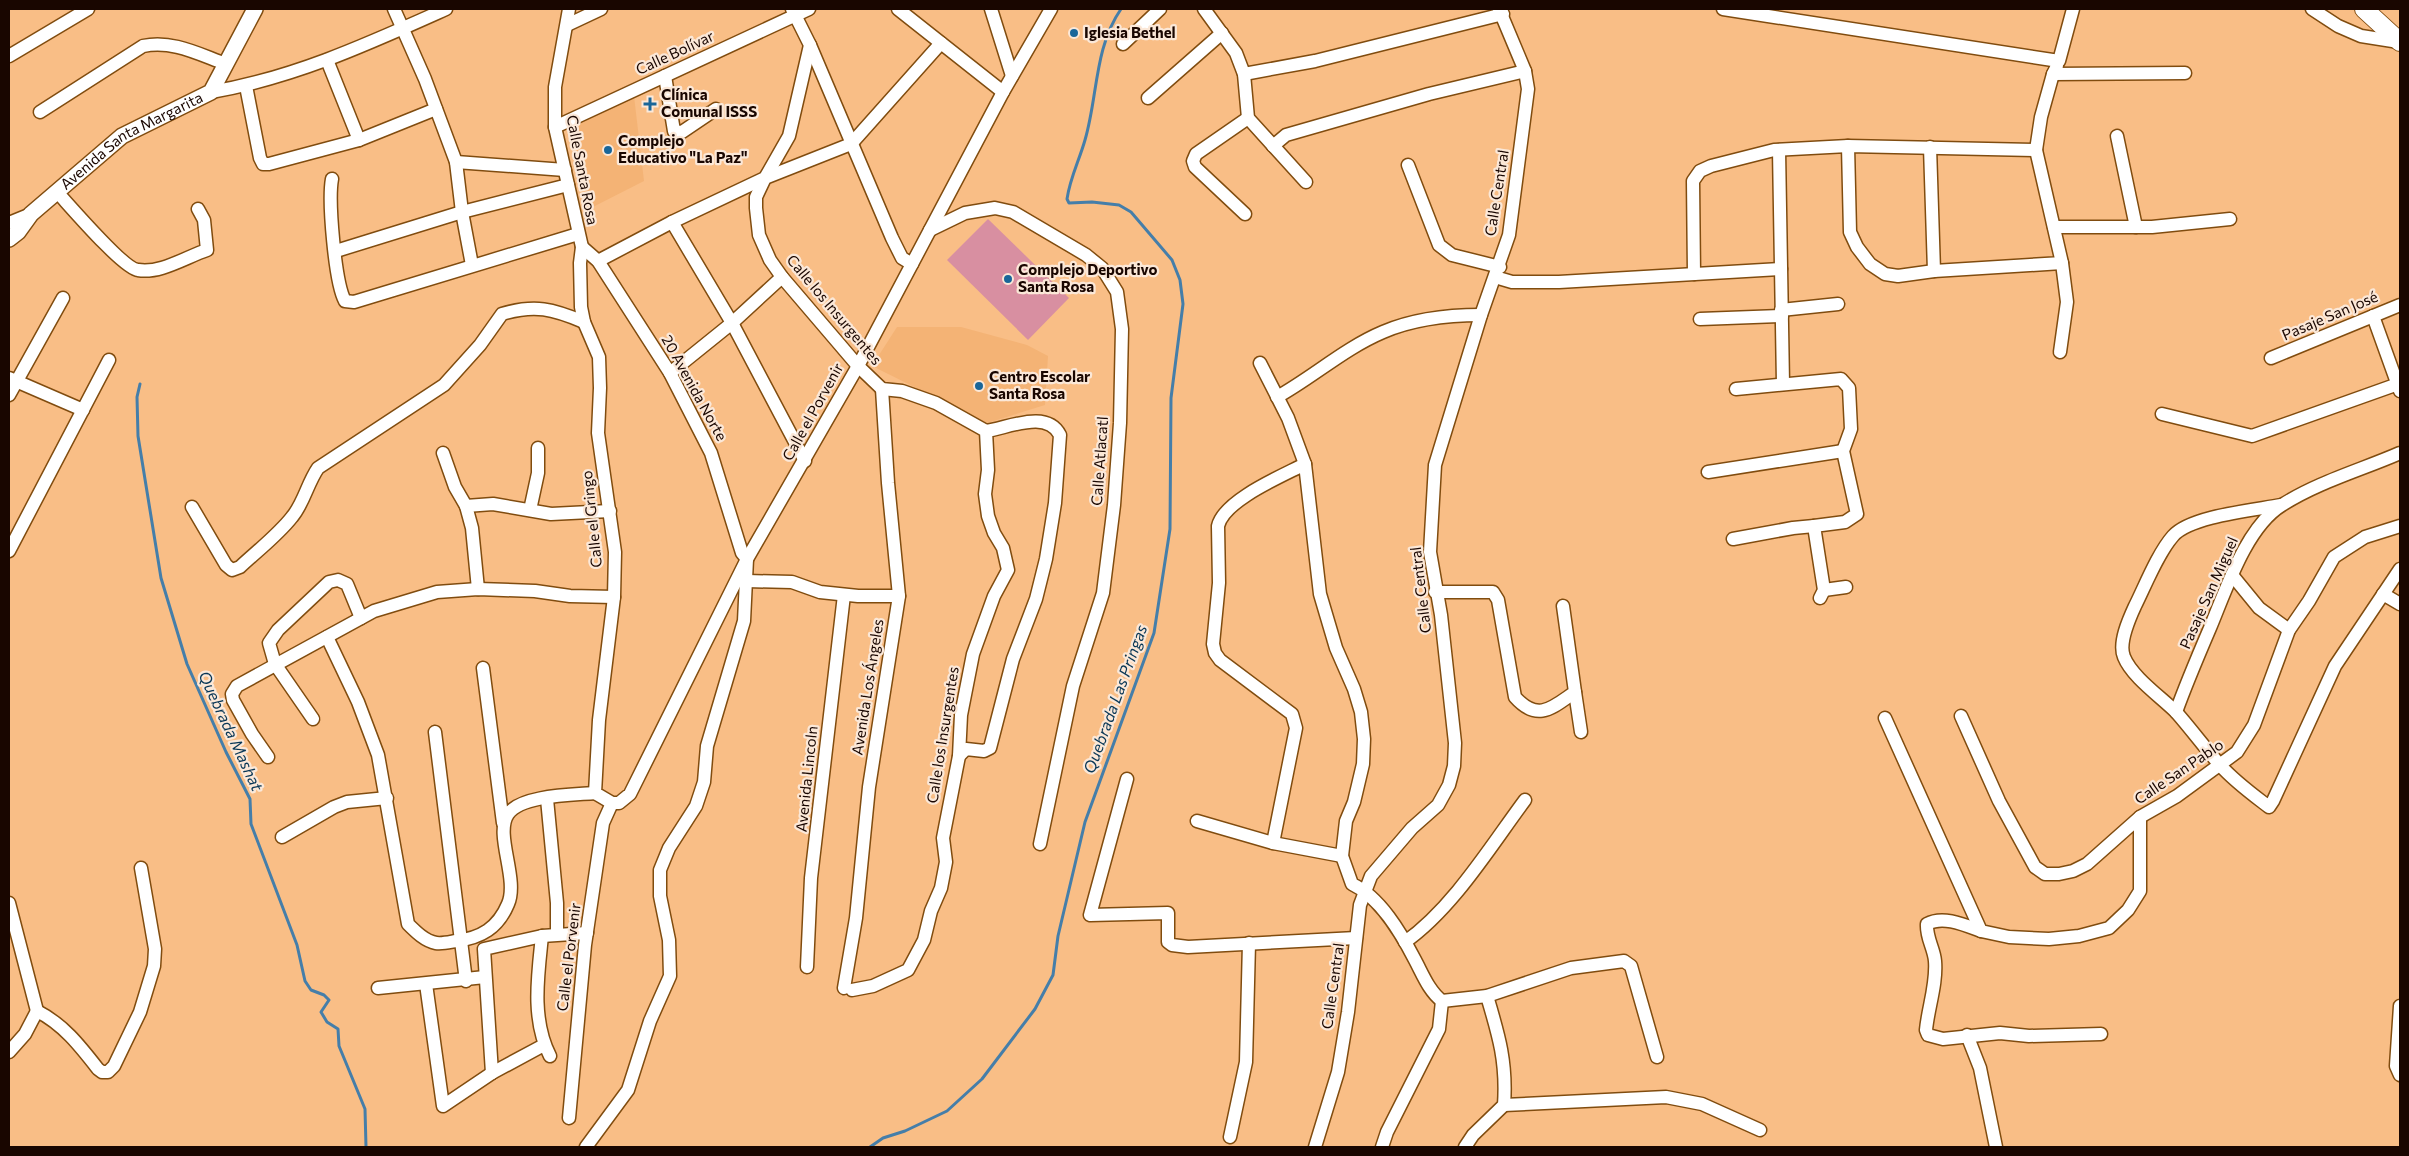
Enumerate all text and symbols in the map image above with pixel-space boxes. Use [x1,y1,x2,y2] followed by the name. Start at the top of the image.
[1084,23,1176,41] place label: Iglesia Bethel
[633,26,717,78] street label: Calle Bolívar
[1068,27,1080,39] marker: Iglesia Bethel
[661,85,757,120] place label: Clínica Comunal ISSS
[56,88,205,193] street label: Avenida Santa Margarita
[643,97,657,111] marker: Clínica Comunal ISSS
[563,113,602,226] street label: Calle Santa Rosa
[618,131,748,166] place label: Complejo Educativo "La Paz"
[602,144,614,156] marker: Complejo Educativo "La Paz"
[1480,148,1512,237] street label: Calle Central
[783,251,886,368] street label: Calle los Insurgentes
[1018,260,1157,295] place label: Complejo Deportivo Santa Rosa
[1002,273,1014,285] marker: Complejo Deportivo Santa Rosa
[2279,287,2380,343] street label: Pasaje San José
[658,332,731,444] street label: 20 Avenida Norte
[778,359,846,464] street label: Calle el Porvenir
[989,367,1090,402] place label: Centro Escolar Santa Rosa
[973,380,985,392] marker: Centro Escolar Santa Rosa
[1087,416,1111,506] street label: Calle Atlacatl
[577,470,605,569] street label: Calle el Gringo
[2175,534,2241,652] street label: Pasaje San Miguel
[1406,546,1434,634] street label: Calle Central
[846,617,887,756] street label: Avenida Los Ángeles
[1079,622,1150,776] water label: Quebrada Las Pringas
[922,665,962,804] street label: Calle los Insurgentes
[195,668,268,794] water label: Quebrada Mashat
[791,725,821,833] street label: Avenida Lincoln
[2130,735,2226,808] street label: Calle San Pablo
[552,902,584,1012] street label: Calle el Porvenir
[1317,942,1347,1030] street label: Calle Central

